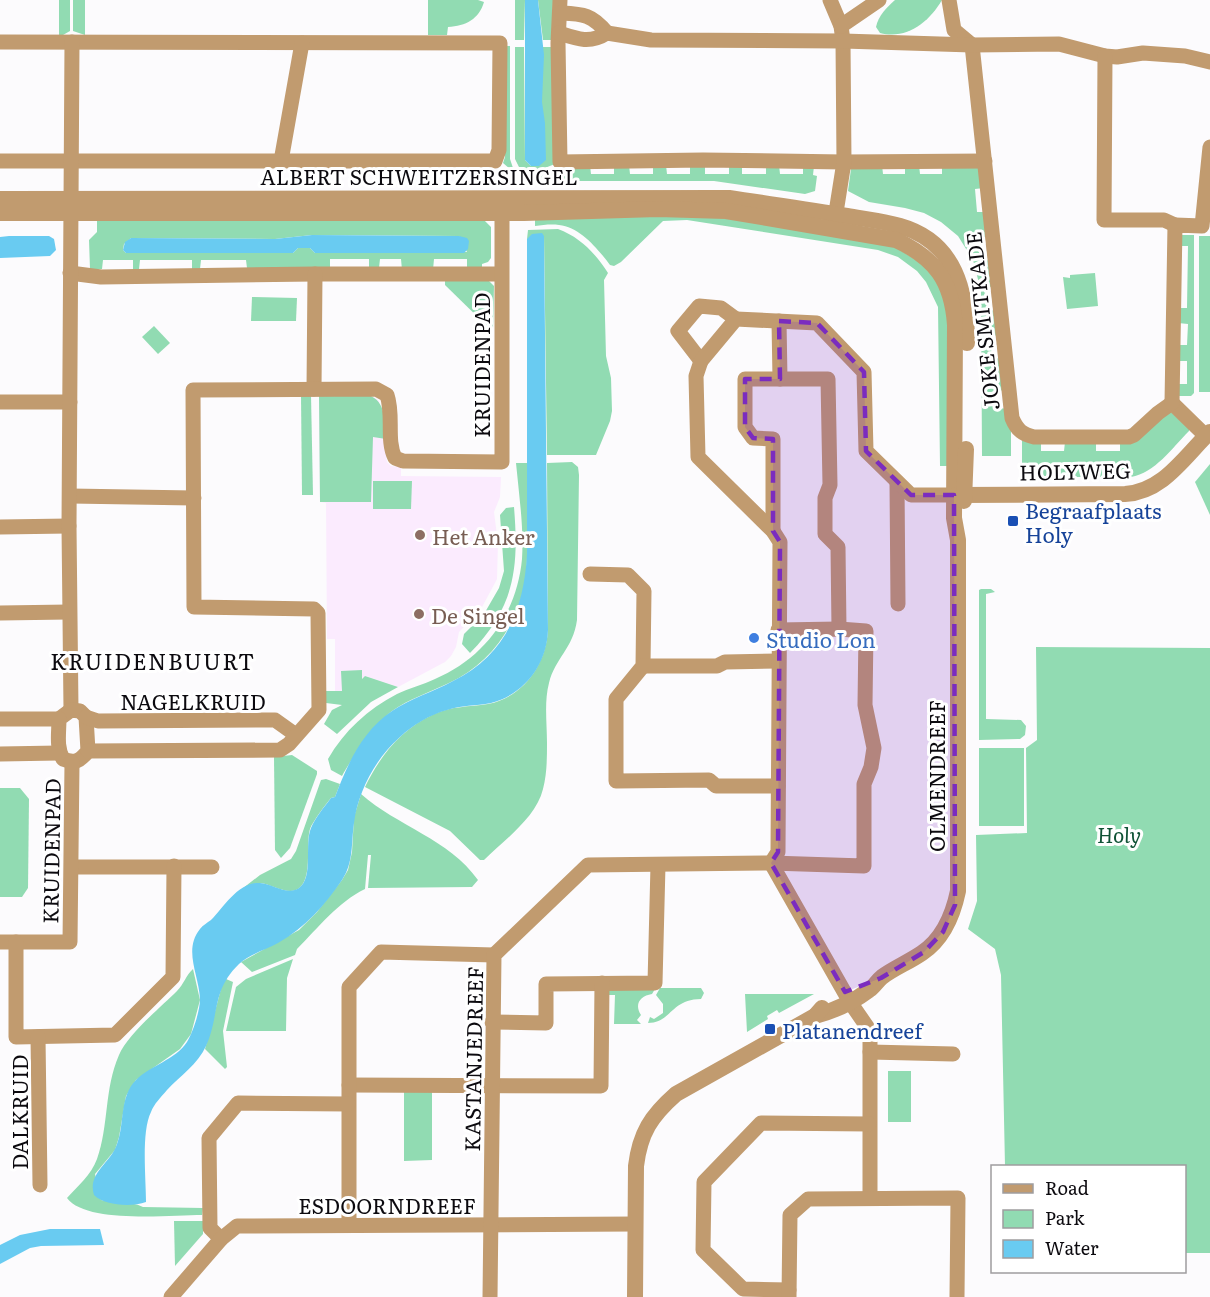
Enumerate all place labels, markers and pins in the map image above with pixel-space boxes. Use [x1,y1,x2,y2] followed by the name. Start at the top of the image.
[1025,494,1161,549] place label: Begraafplaats Holy
[1006,514,1020,528] marker: Begraafplaats Holy
[432,520,535,551] place label: Het Anker
[413,528,427,542] marker: Het Anker
[431,599,525,630] place label: De Singel
[412,607,426,621] marker: De Singel
[766,623,876,654] place label: Studio Lon
[747,631,761,645] marker: Studio Lon
[782,1014,924,1045] place label: Platanendreef
[763,1022,777,1036] marker: Platanendreef

